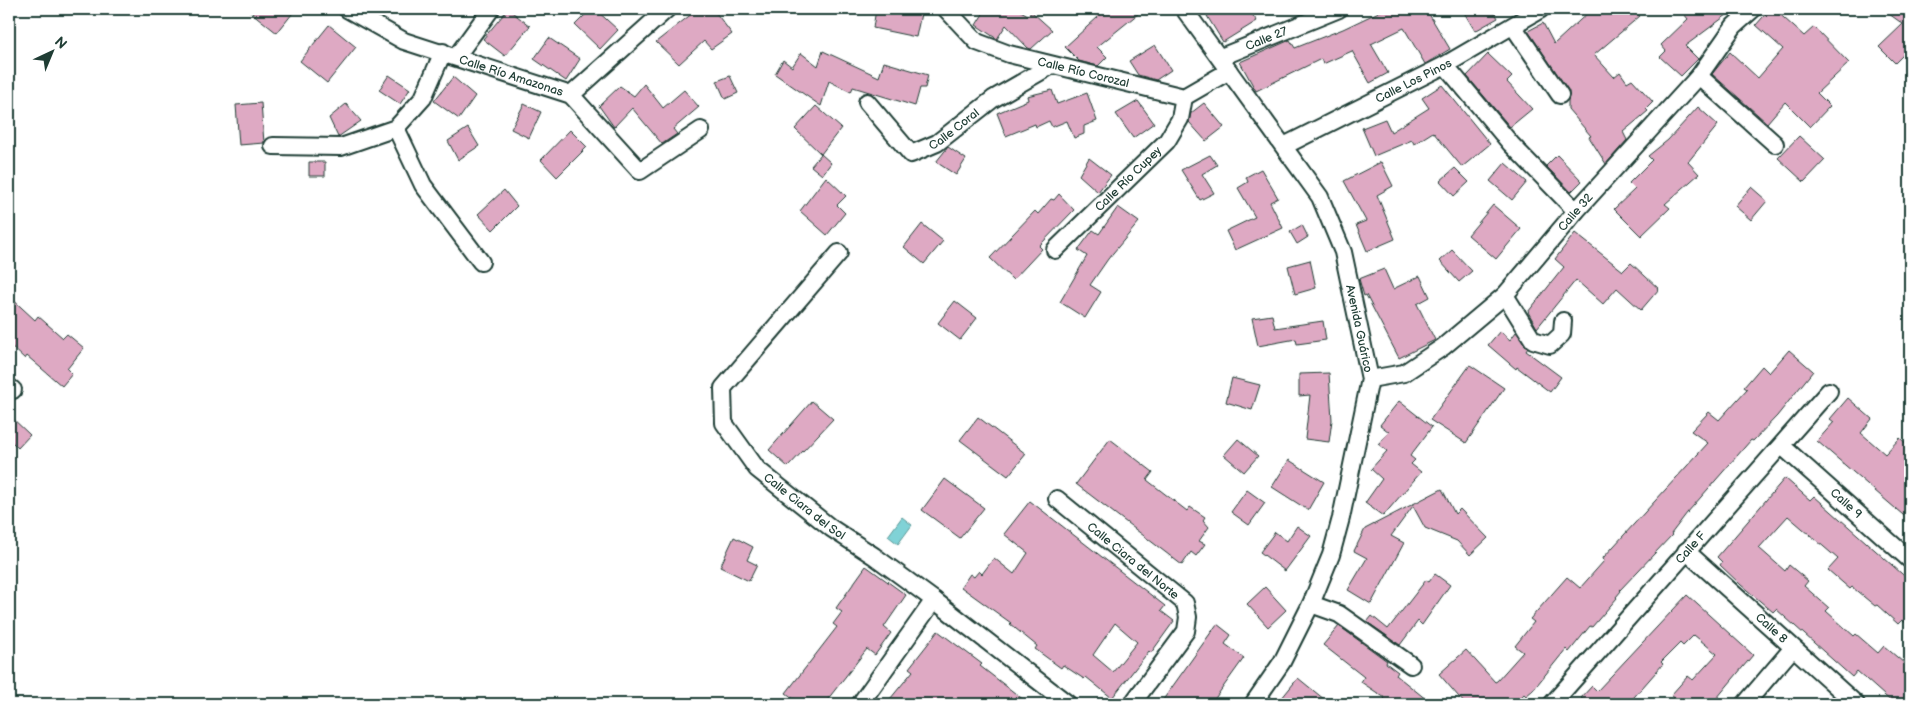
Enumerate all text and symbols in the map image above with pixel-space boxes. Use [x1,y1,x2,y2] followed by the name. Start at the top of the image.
[1243,23,1290,54] street label: Calle 27
[28,28,78,78] north arrow
[51,33,70,53] text: N
[457,52,565,99] street label: Calle Río Amazonas
[1036,54,1131,91] street label: Calle Río Corozal
[1373,55,1454,106] street label: Calle Los Pinos
[926,105,982,153] street label: Calle Coral
[1092,143,1165,215] street label: Calle Río Cupey
[1555,190,1596,234] street label: Calle 32
[1343,283,1376,374] street label: Avenida Guárico
[761,470,848,543] street label: Calle Ciara del Sol
[1827,485,1865,521] street label: Calle 9
[1084,519,1182,603] street label: Calle Ciara del Norte
[1672,528,1709,567] street label: Calle F
[1752,610,1791,646] street label: Calle 8

